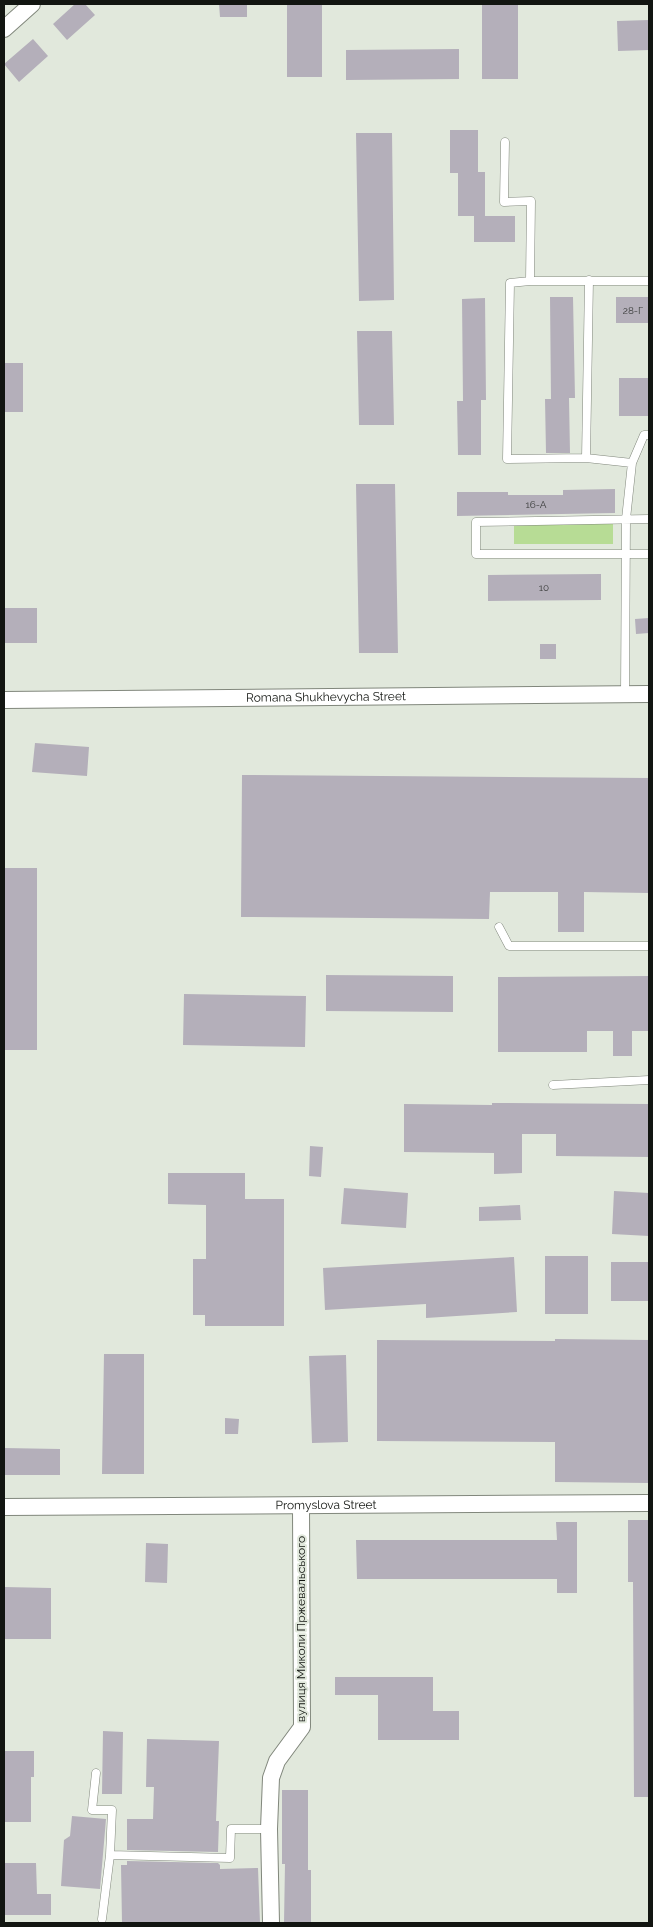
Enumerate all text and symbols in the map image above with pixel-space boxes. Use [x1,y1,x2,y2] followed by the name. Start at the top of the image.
[623,305,643,316] house number: 28-Г
[525,499,547,510] house number: 16-А
[539,582,549,593] house number: 10
[246,689,406,705] street label: Romana Shukhevycha Street
[275,1498,377,1512] street label: Promyslova Street
[294,1536,308,1722] street label: вулиця Миколи Пржевальського

